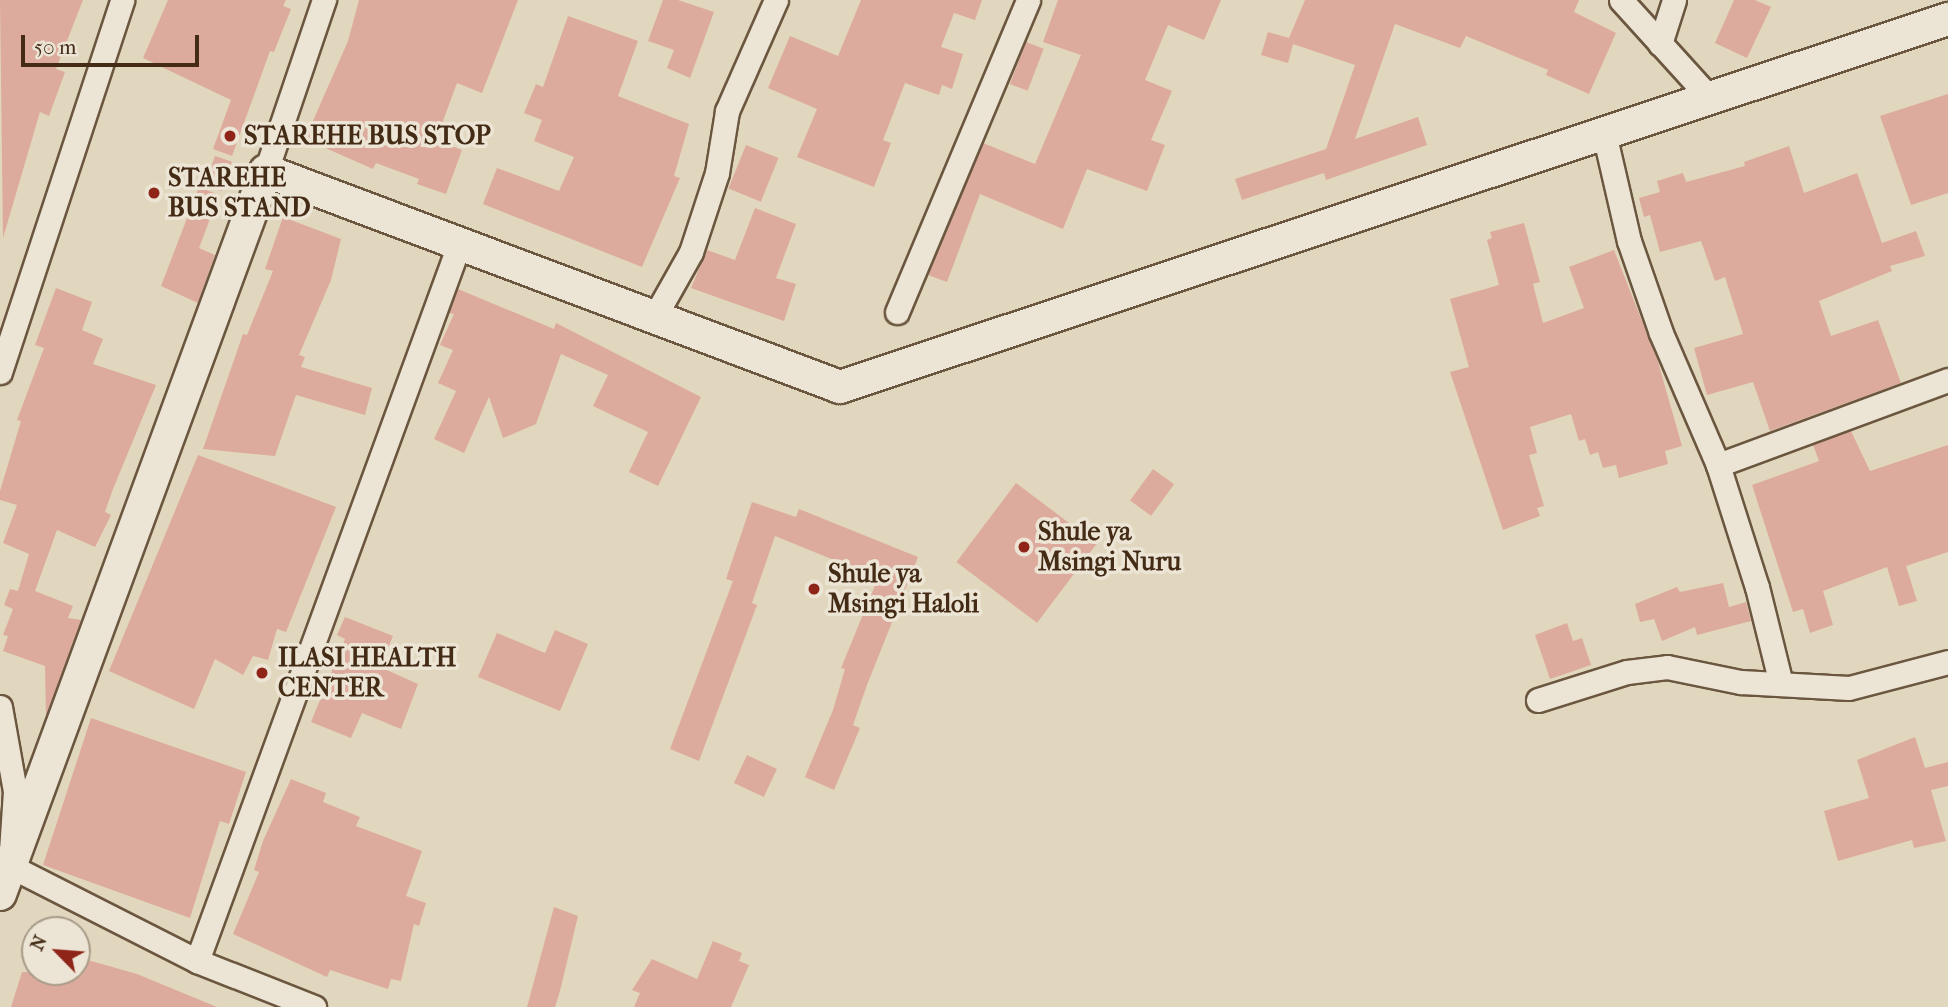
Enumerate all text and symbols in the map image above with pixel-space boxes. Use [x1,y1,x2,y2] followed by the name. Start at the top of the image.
[24,21,203,65] scale bar
[34,35,77,59] text: 50 m
[244,120,491,152] place label: STAREHE BUS STOP
[222,128,238,144] marker: STAREHE BUS STOP
[168,162,311,224] place label: STAREHE BUS STAND
[146,185,162,201] marker: STAREHE BUS STAND
[1038,516,1181,578] place label: Shule ya Msingi Nuru
[1016,539,1032,555] marker: Shule ya Msingi Nuru
[828,558,979,620] place label: Shule ya Msingi Haloli
[806,581,822,597] marker: Shule ya Msingi Haloli
[278,642,456,704] place label: ILASI HEALTH CENTER
[252,663,272,683] marker: ILASI HEALTH CENTER
[21,916,91,986] north arrow
[26,932,52,954] text: N

